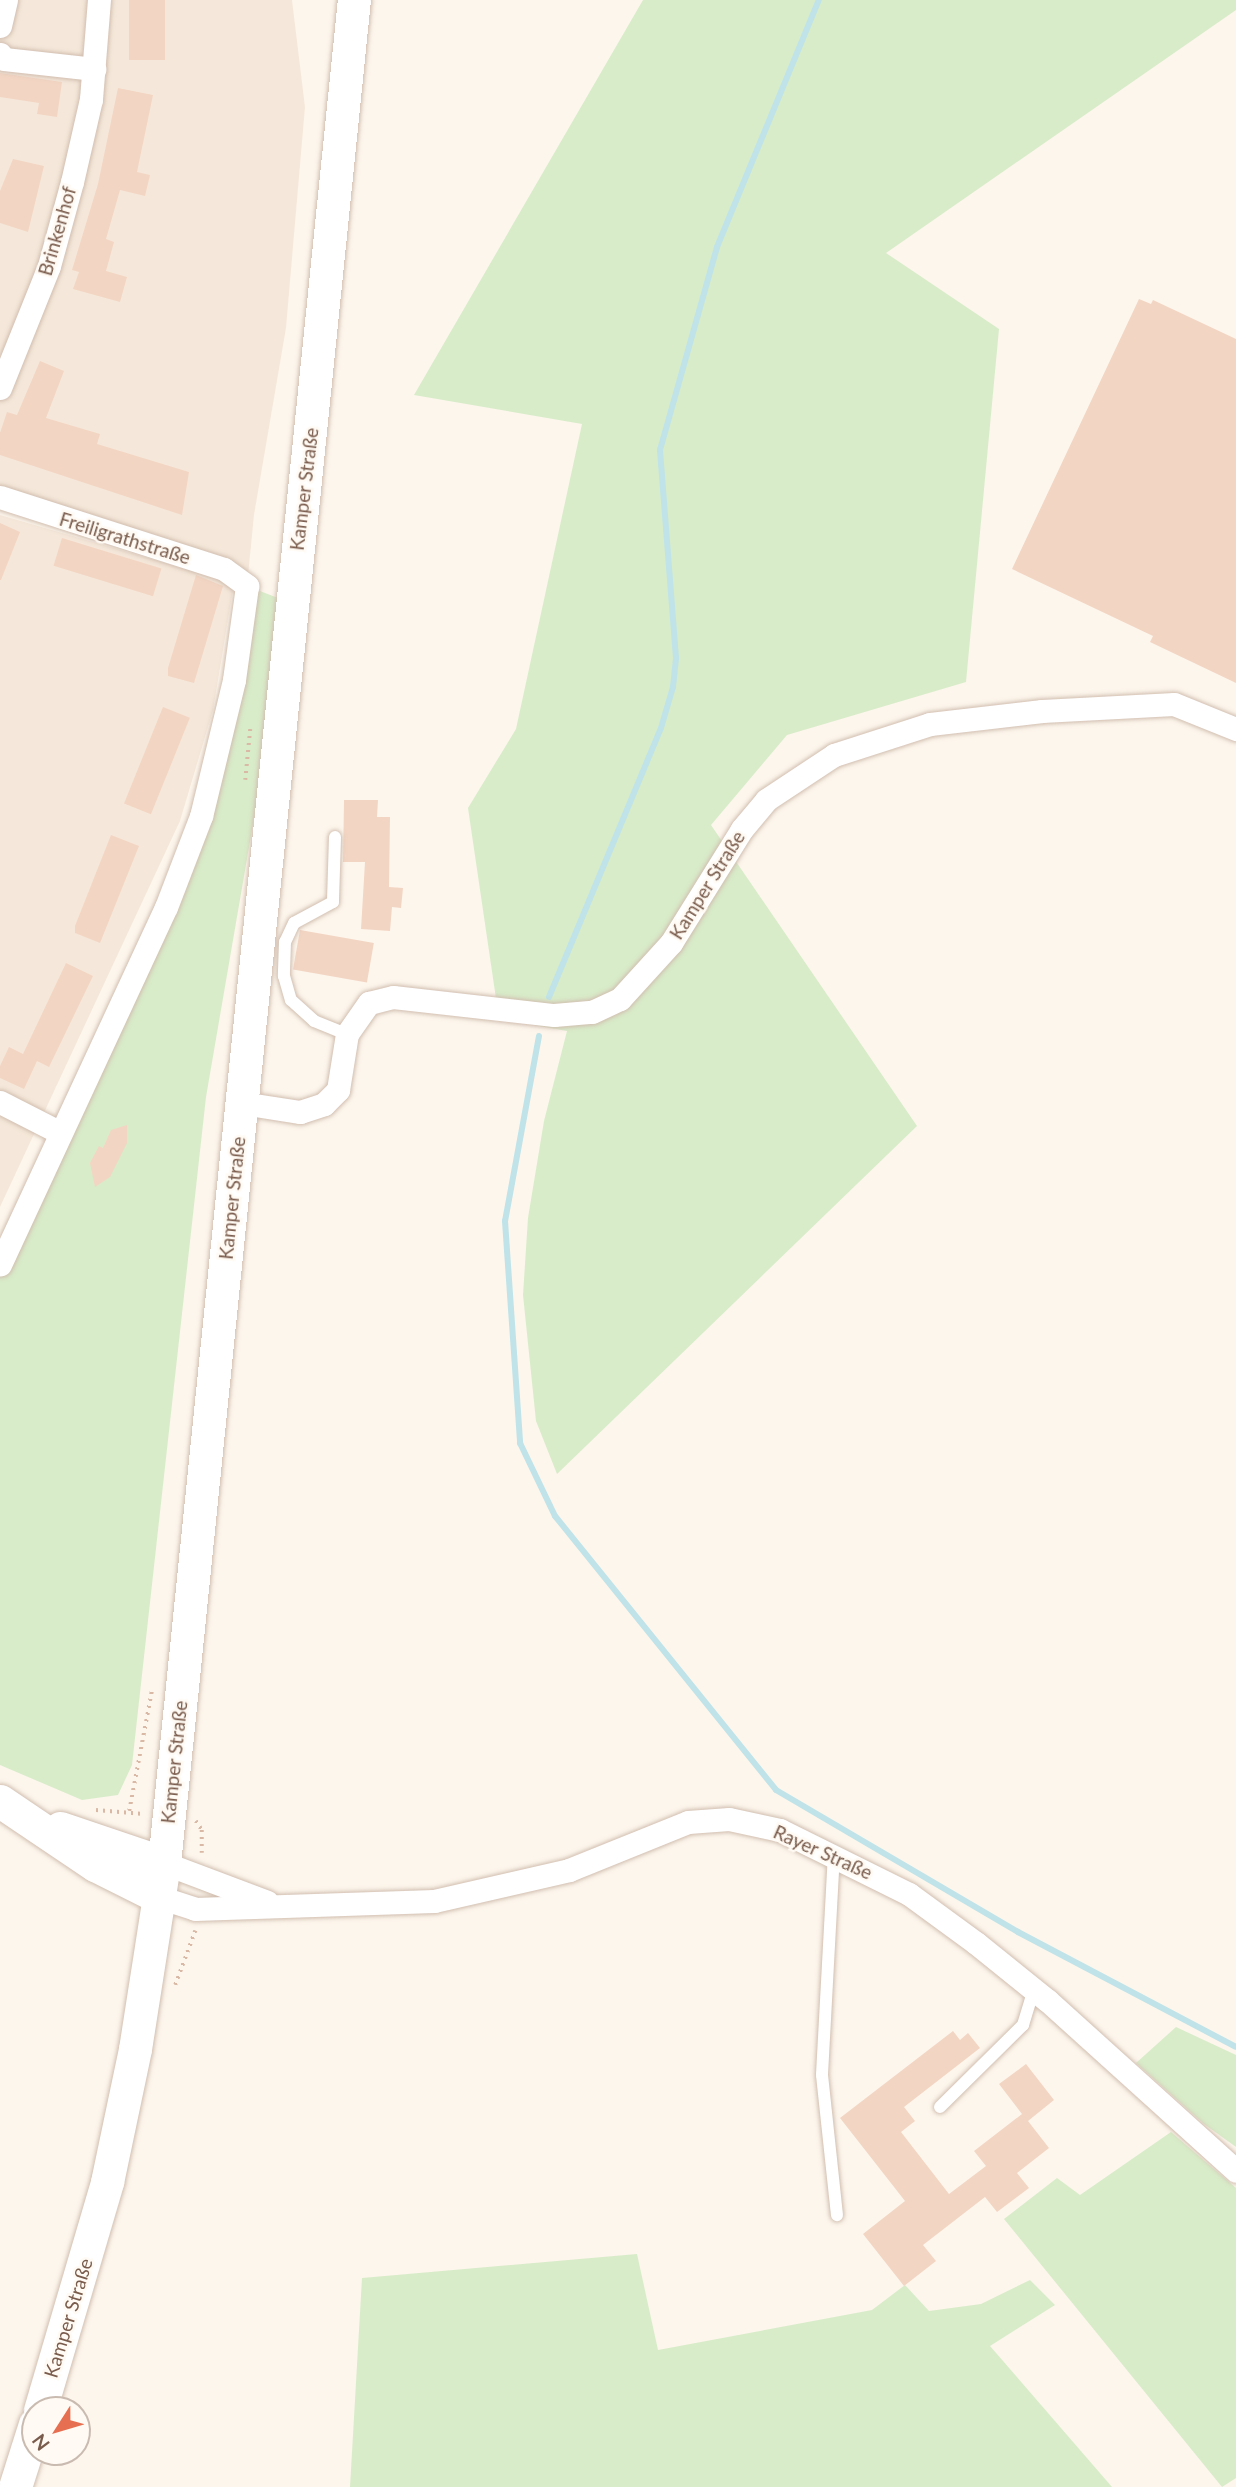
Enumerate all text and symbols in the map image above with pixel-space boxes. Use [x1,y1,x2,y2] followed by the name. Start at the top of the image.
[33,184,81,278] street label: Brinkenhof
[285,426,323,552] street label: Kamper Straße
[57,507,193,569] street label: Freiligrathstraße
[664,826,750,944] street label: Kamper Straße
[214,1135,250,1261] street label: Kamper Straße
[156,1699,192,1825] street label: Kamper Straße
[770,1820,876,1884] street label: Rayer Straße
[39,2255,97,2381] street label: Kamper Straße
[21,2396,91,2466] north arrow
[27,2430,54,2456] text: N

